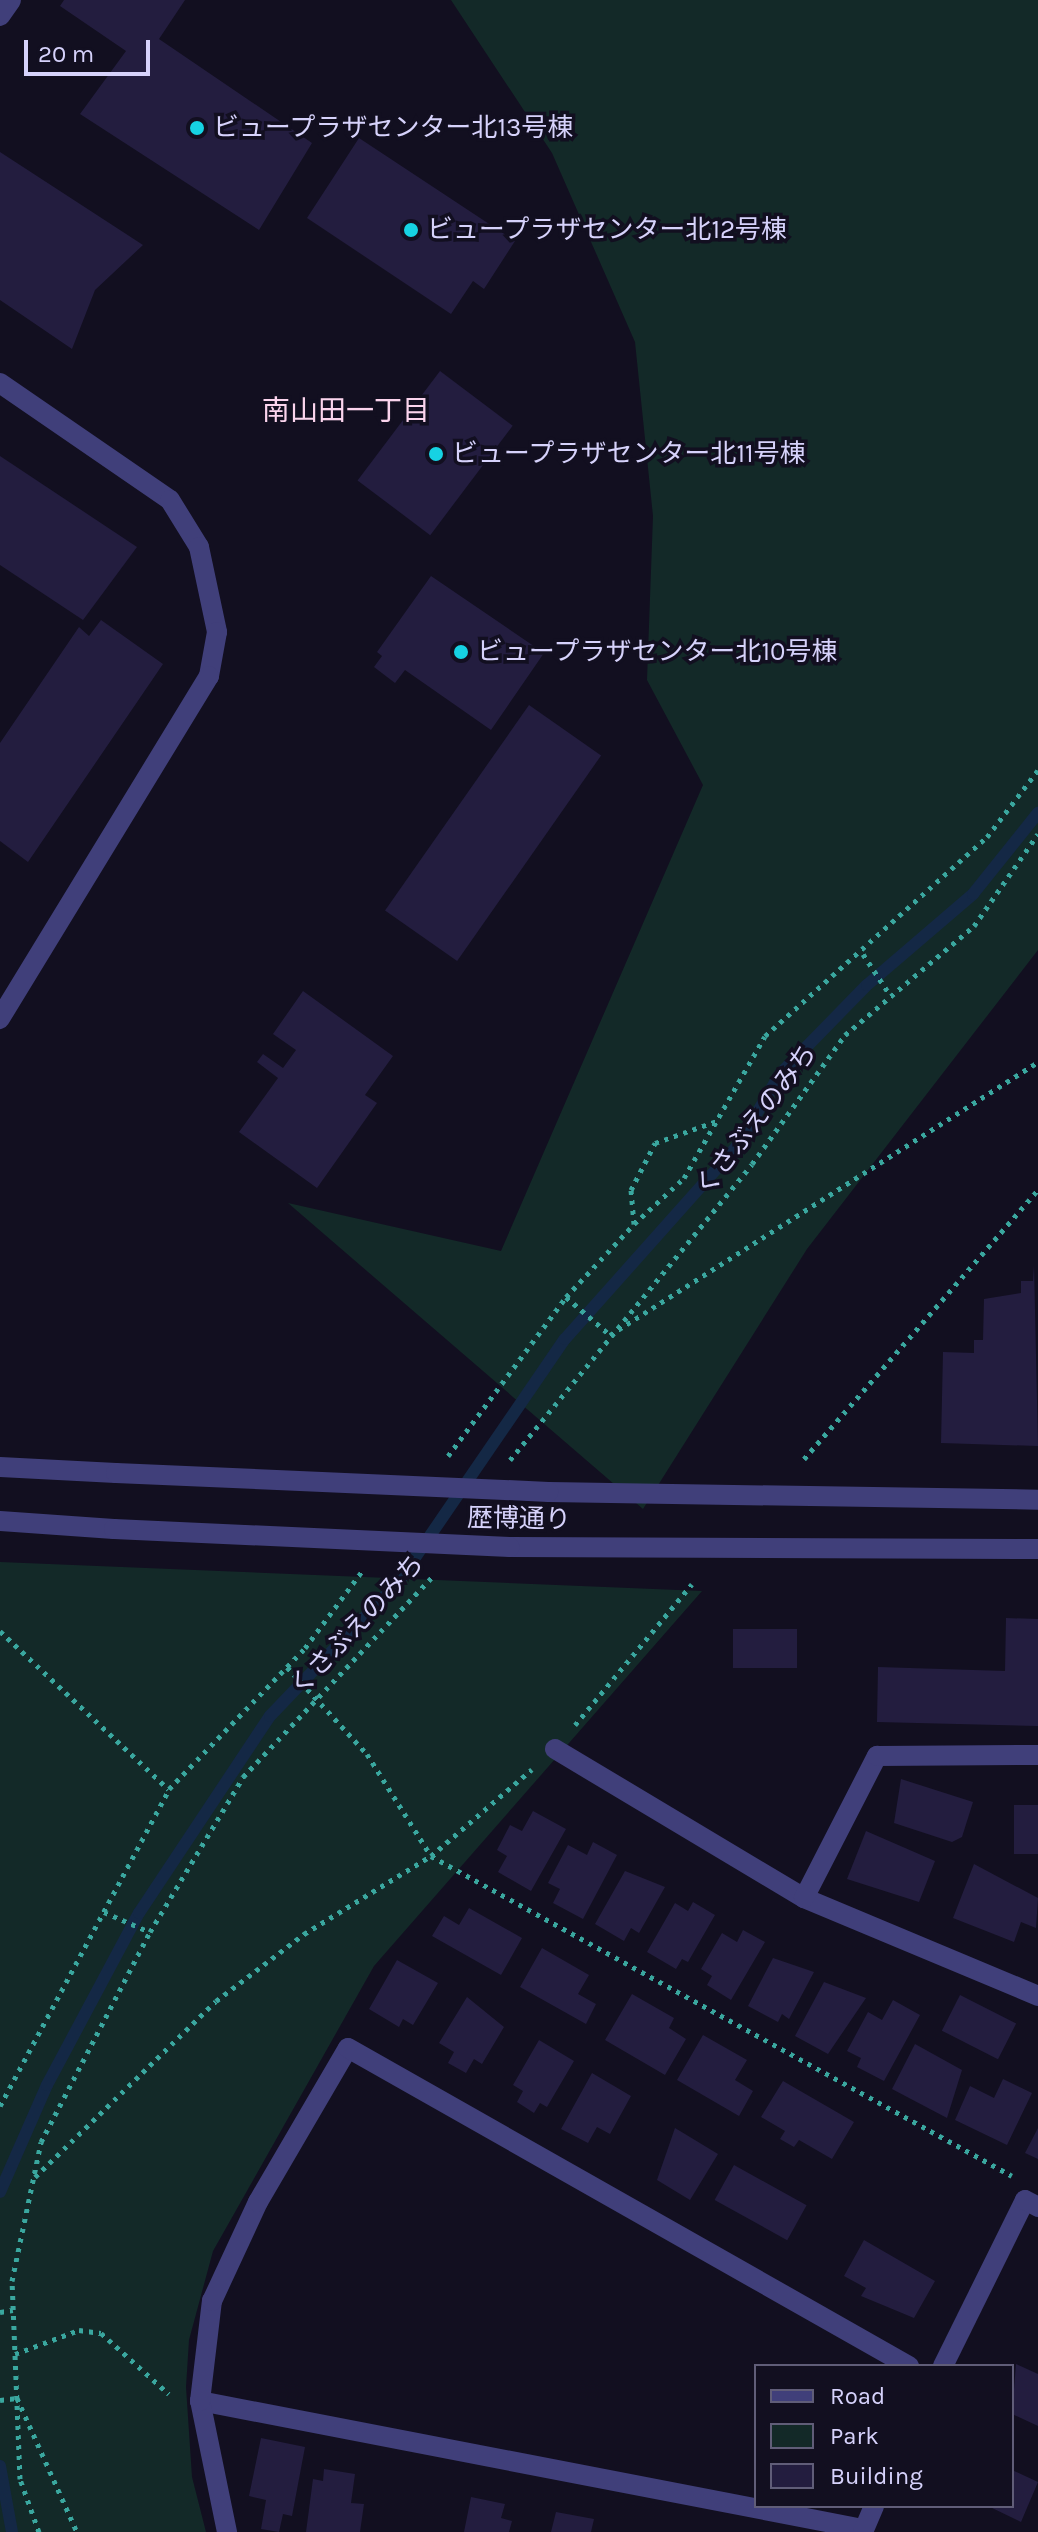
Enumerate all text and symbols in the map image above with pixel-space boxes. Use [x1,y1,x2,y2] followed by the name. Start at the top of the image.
[28,24,154,74] scale bar
[38,40,94,68] text: 20 m
[213,112,575,144] place label: ビュープラザセンター北13号棟
[188,119,206,137] marker: ビュープラザセンター北13号棟
[427,214,789,246] place label: ビュープラザセンター北12号棟
[402,221,420,239] marker: ビュープラザセンター北12号棟
[262,394,430,428] district label: 南山田一丁目
[452,438,807,470] place label: ビュープラザセンター北11号棟
[427,445,445,463] marker: ビュープラザセンター北11号棟
[477,636,839,668] place label: ビュープラザセンター北10号棟
[452,643,470,661] marker: ビュープラザセンター北10号棟
[689,1038,823,1202] street label: くさぶえのみち
[467,1502,571,1536] street label: 歴博通り
[284,1548,430,1702] street label: くさぶえのみち
[754,2364,1014,2508] legend
[830,2382,885,2410] text: Road
[830,2422,879,2450] text: Park
[830,2462,923,2490] text: Building

